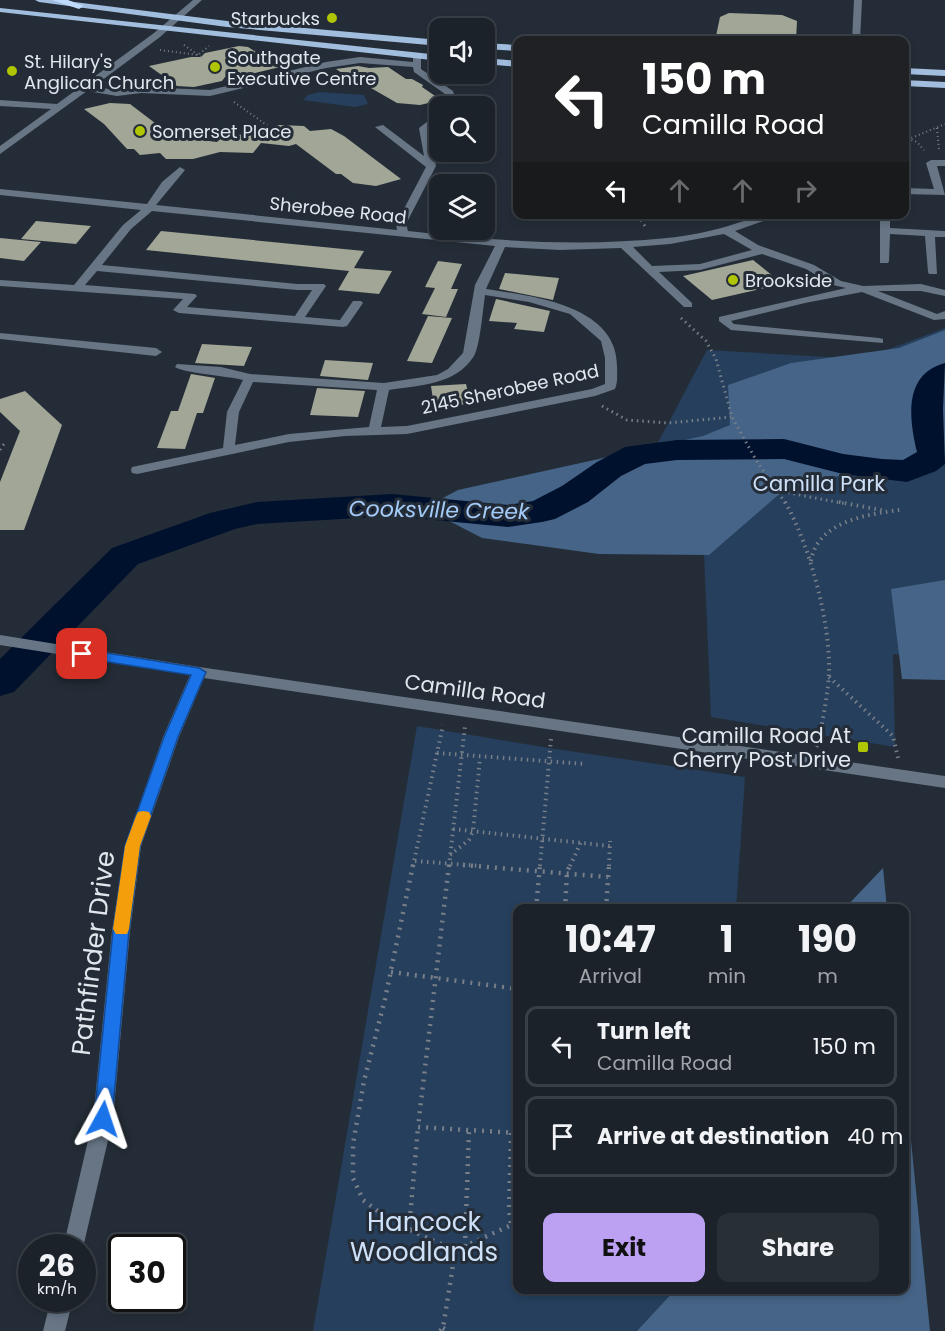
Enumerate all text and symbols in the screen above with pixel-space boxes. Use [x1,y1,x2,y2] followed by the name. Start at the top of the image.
[231,6,320,31] place label: Starbucks
[325,11,339,25] marker: Starbucks
[429,18,495,240] map controls
[429,18,495,84] button: sound
[227,45,377,91] place label: Southgate Executive Centre
[24,49,174,95] place label: St. Hilary's Anglican Church
[642,50,766,109] text: 150 m
[208,60,222,74] marker: Southgate Executive Centre
[543,60,621,138] icon: left
[5,64,19,78] marker: St. Hilary's Anglican Church
[429,96,495,162] button: search
[642,106,825,143] text: Camilla Road
[152,119,292,144] place label: Somerset Place
[133,124,147,138] marker: Somerset Place
[429,174,495,240] button: layers
[600,174,633,207] icon: left
[663,174,696,207] icon: ahead
[726,174,759,207] icon: ahead
[789,174,822,207] icon: right
[268,190,408,230] street label: Sherobee Road
[745,268,832,293] place label: Brookside
[726,273,740,287] marker: Brookside
[419,358,601,420] street label: 2145 Sherobee Road
[753,469,885,498] park label: Camilla Park
[348,493,531,527] water label: Cooksville Creek
[56,628,107,679] pin
[65,637,98,670] icon: arrive
[403,667,547,715] street label: Camilla Road
[673,721,851,774] place label: Camilla Road At Cherry Post Drive
[856,740,870,754] marker: Camilla Road At Cherry Post Drive
[63,849,123,1057] street label: Pathfinder Drive
[565,914,656,965] text: 10:47
[720,914,734,965] text: 1
[798,914,857,965] text: 190
[579,962,642,990] text: Arrival
[708,962,746,990] text: min
[817,962,838,990] text: m
[597,1016,691,1047] text: Turn left
[546,1030,579,1063] icon: left
[813,1031,876,1062] text: 150 m
[597,1049,732,1077] text: Camilla Road
[71,1087,135,1151] position arrow
[546,1120,579,1153] icon: arrive
[597,1121,829,1152] text: Arrive at destination
[847,1121,903,1152] text: 40 m
[350,1204,498,1270] park label: Hancock Woodlands
[543,1213,705,1282] button: Exit
[717,1213,879,1282] button: Share
[108,1234,186,1312] speed limit sign: 30
[39,1244,75,1287] text: 26
[37,1278,77,1299] text: km/h

